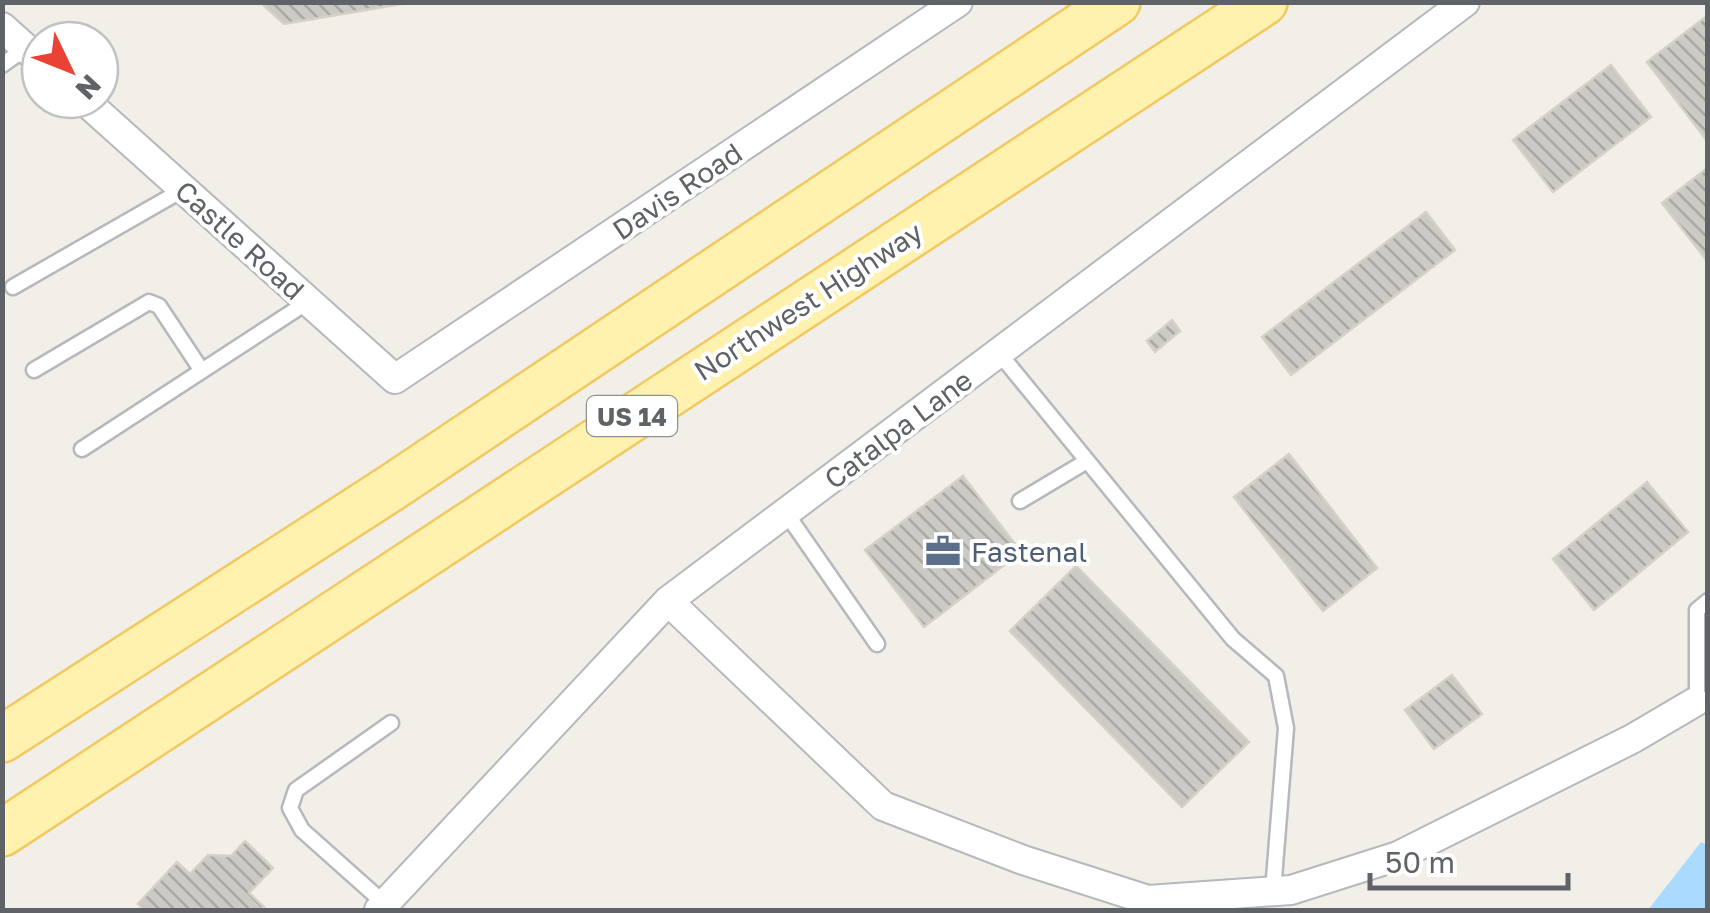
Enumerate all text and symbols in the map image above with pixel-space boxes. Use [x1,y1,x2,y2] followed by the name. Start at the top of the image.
[20,20,120,120] north arrow
[69,68,108,106] text: N
[606,136,748,246] street label: Davis Road
[169,174,311,306] street label: Castle Road
[688,215,929,387] street label: Northwest Highway
[818,363,978,495] street label: Catalpa Lane
[587,396,677,436] road number: US 14
[924,532,962,570] office icon: Fastenal
[971,535,1087,568] place label: Fastenal
[1370,828,1568,890] scale bar
[1385,844,1455,880] text: 50 m

